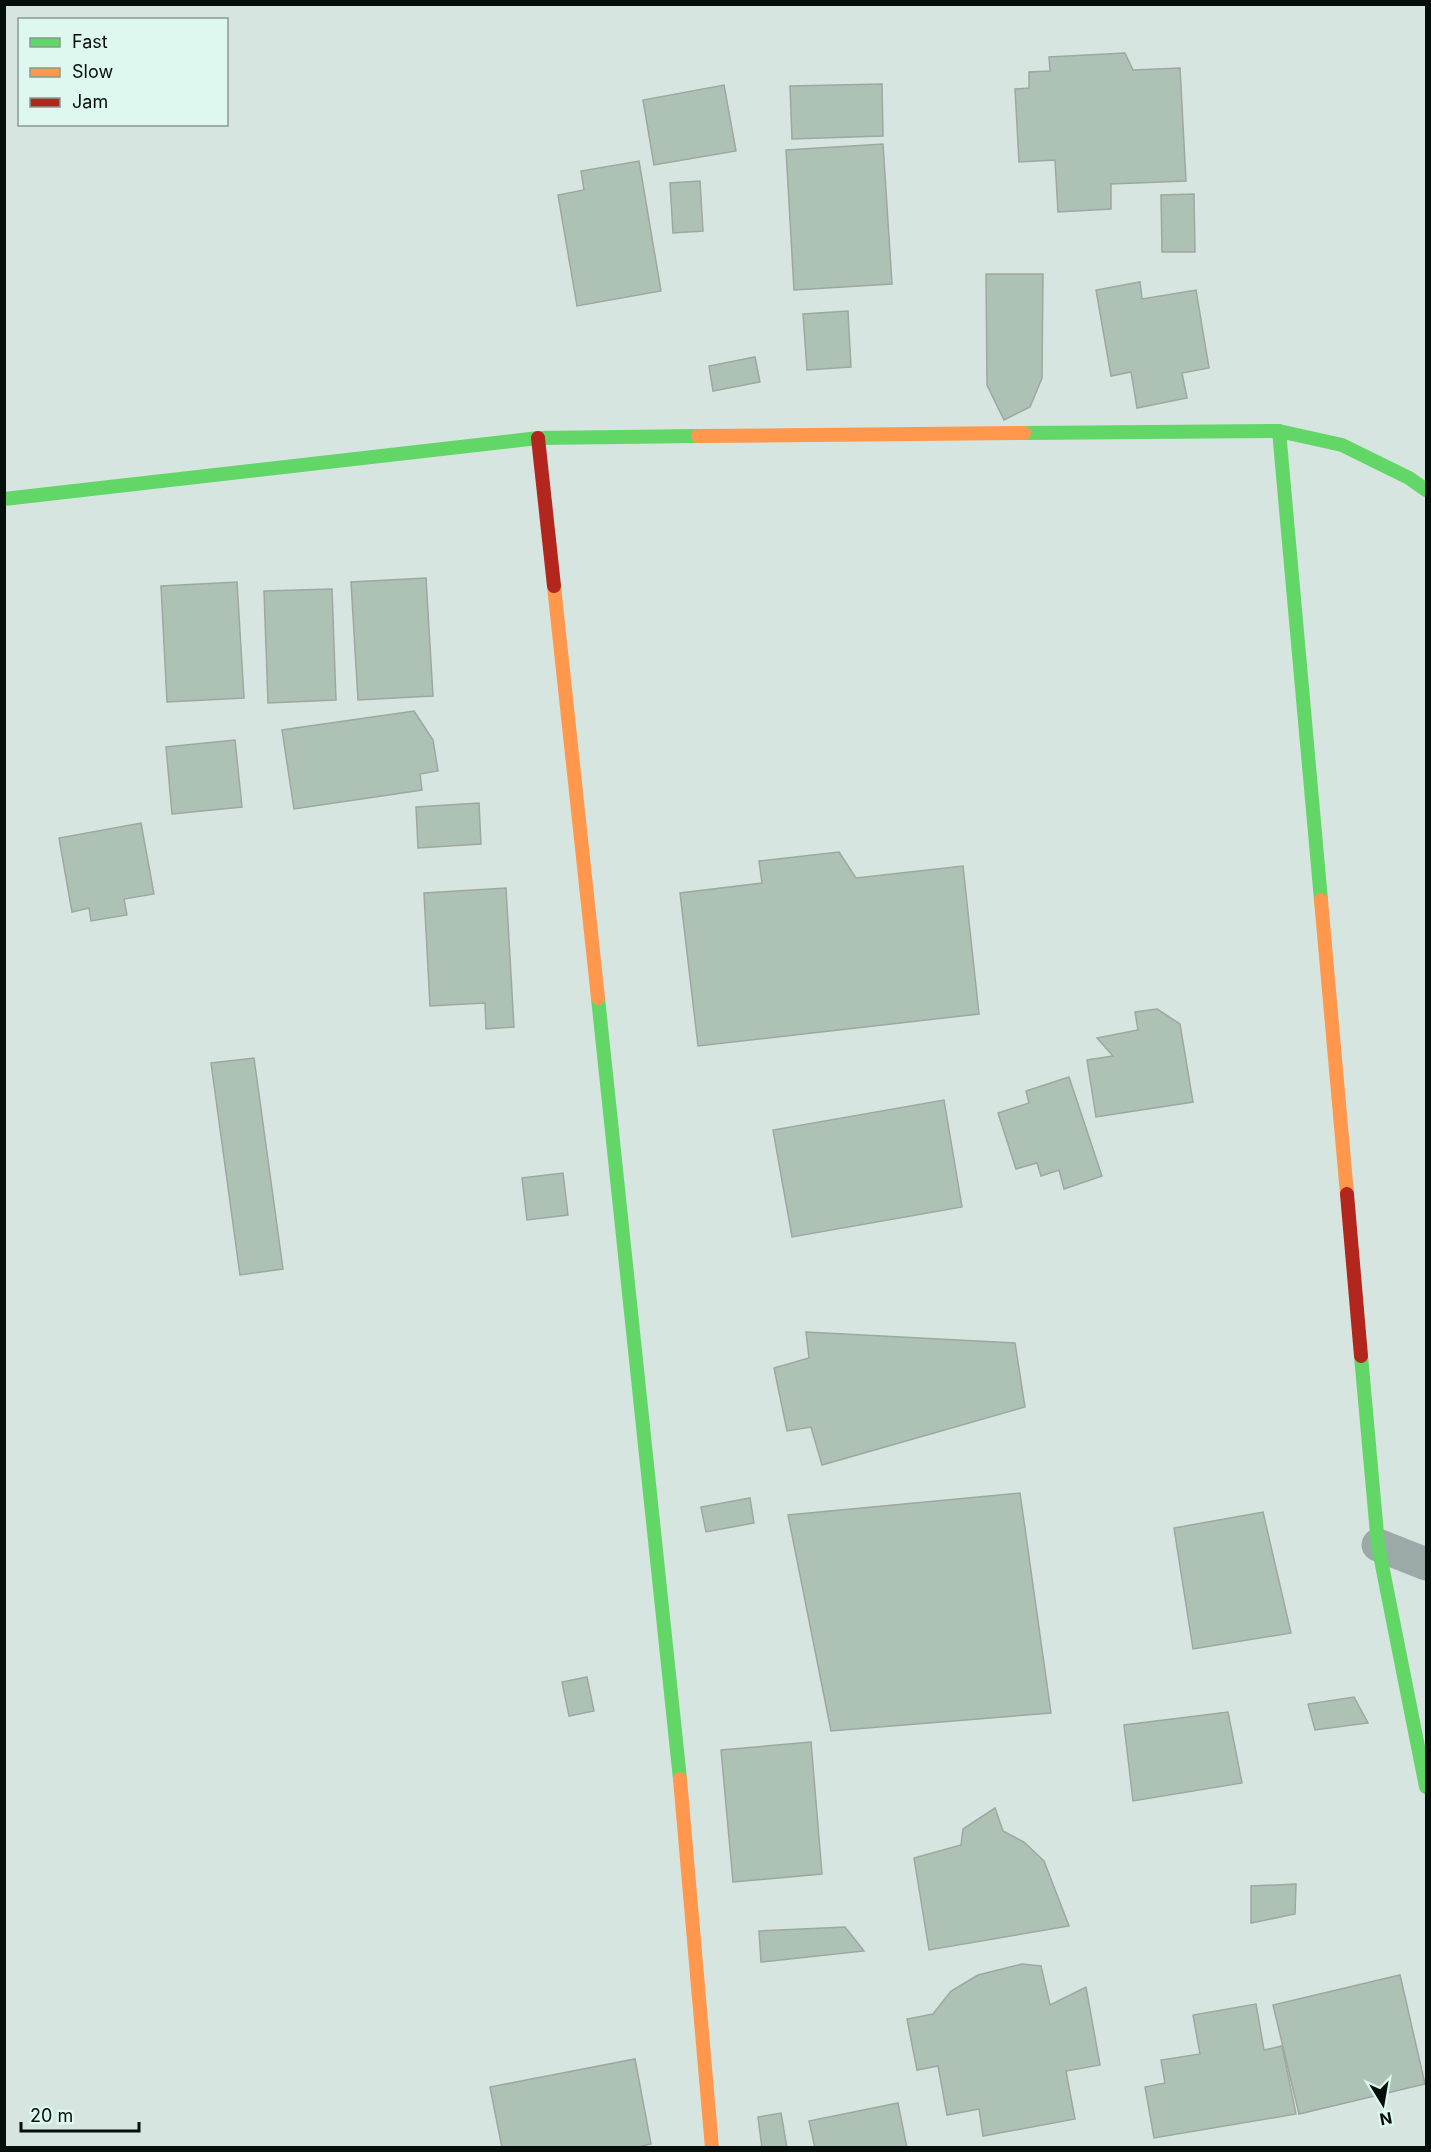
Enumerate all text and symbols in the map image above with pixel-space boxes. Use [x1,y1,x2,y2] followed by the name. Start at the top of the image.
[18,18,228,126] legend
[72,31,108,52] text: Fast
[72,61,113,82] text: Slow
[72,91,108,112] text: Jam
[1353,2074,1413,2134] north arrow
[21,2095,140,2133] scale bar
[30,2105,73,2126] text: 20 m
[1378,2108,1394,2130] text: N

